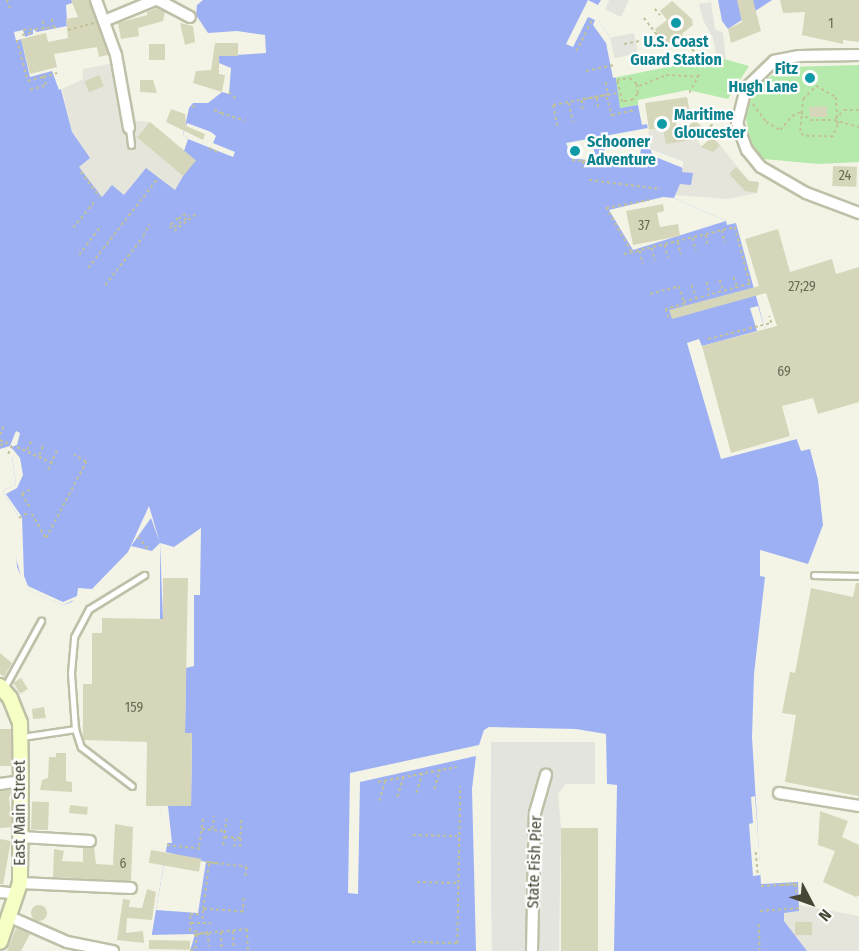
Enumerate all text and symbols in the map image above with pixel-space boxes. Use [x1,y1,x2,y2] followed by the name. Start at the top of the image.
[669,16,683,30] marker: U.S. Coast Guard Station
[828,16,834,32] house number: 1
[630,32,722,70] place label: U.S. Coast Guard Station
[729,59,798,97] place label: Fitz Hugh Lane
[803,71,817,85] marker: Fitz Hugh Lane
[674,105,746,143] place label: Maritime Gloucester
[655,117,669,131] marker: Maritime Gloucester
[587,132,656,170] place label: Schooner Adventure
[568,144,582,158] marker: Schooner Adventure
[839,168,851,184] house number: 24
[638,218,650,234] house number: 37
[788,279,816,295] house number: 27;29
[777,364,791,380] house number: 69
[125,700,143,716] house number: 159
[10,760,30,866] street label: East Main Street
[524,815,546,909] street label: State Fish Pier
[120,856,126,872] house number: 6
[781,873,841,933] north arrow
[815,905,835,925] text: N

